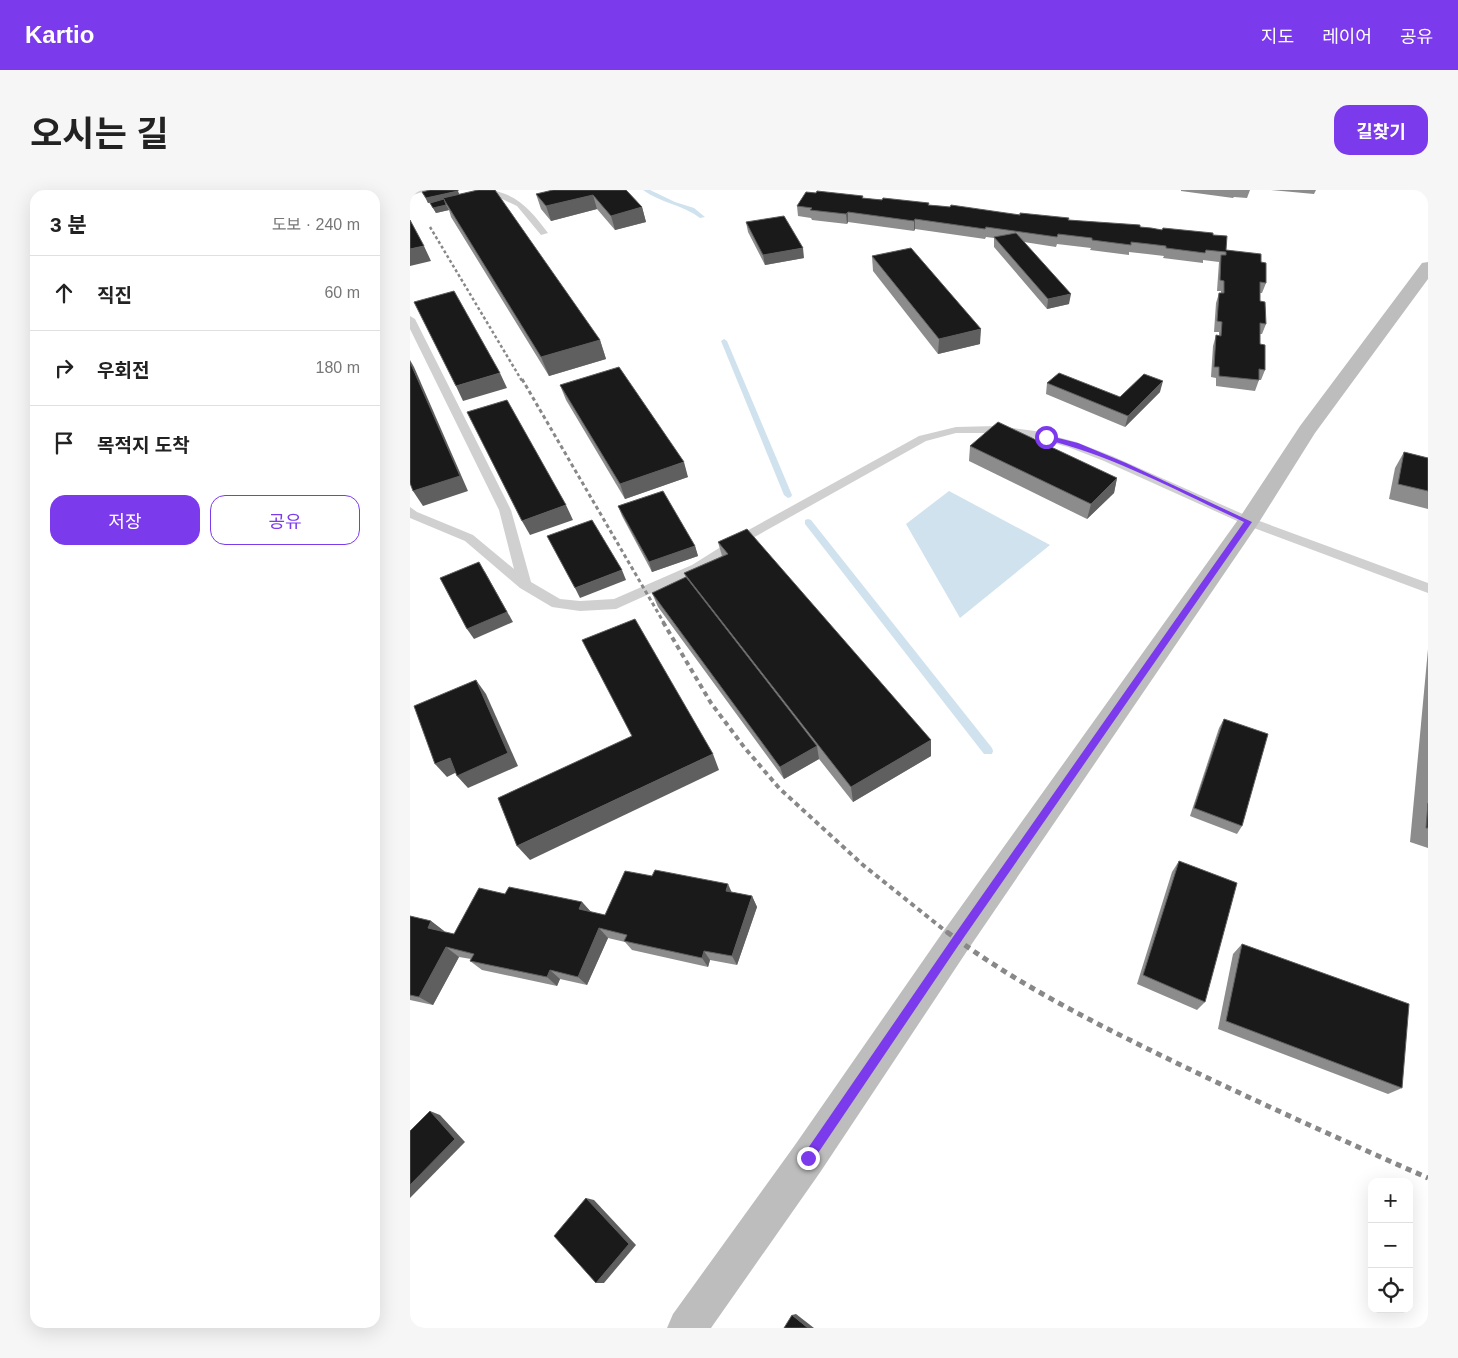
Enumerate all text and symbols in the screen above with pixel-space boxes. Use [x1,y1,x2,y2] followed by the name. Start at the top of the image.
[25,21,94,48] text: Kartio
[1261,27,1294,47] text: 지도
[1322,27,1372,47] text: 레이어
[1400,27,1433,47] text: 공유
[1334,105,1428,155] button: 길찾기
[30,114,169,153] text: 오시는 길
[50,213,87,236] text: 3 분
[272,216,360,233] text: 도보 · 240 m
[50,279,78,307] icon: ahead
[324,284,360,301] text: 60 m
[97,285,132,306] text: 직진
[50,354,78,382] icon: right
[316,359,360,376] text: 180 m
[97,360,149,381] text: 우회전
[1035,426,1058,449] route start
[50,429,78,457] icon: arrive
[97,435,190,456] text: 목적지 도착
[50,495,200,545] button: 저장
[210,495,360,545] button: 공유
[797,1147,820,1170] route end
[1368,1178,1413,1313] map controls
[1368,1178,1413,1223] button: +
[1368,1223,1413,1268] button: −
[1368,1268,1413,1313] button: locate

